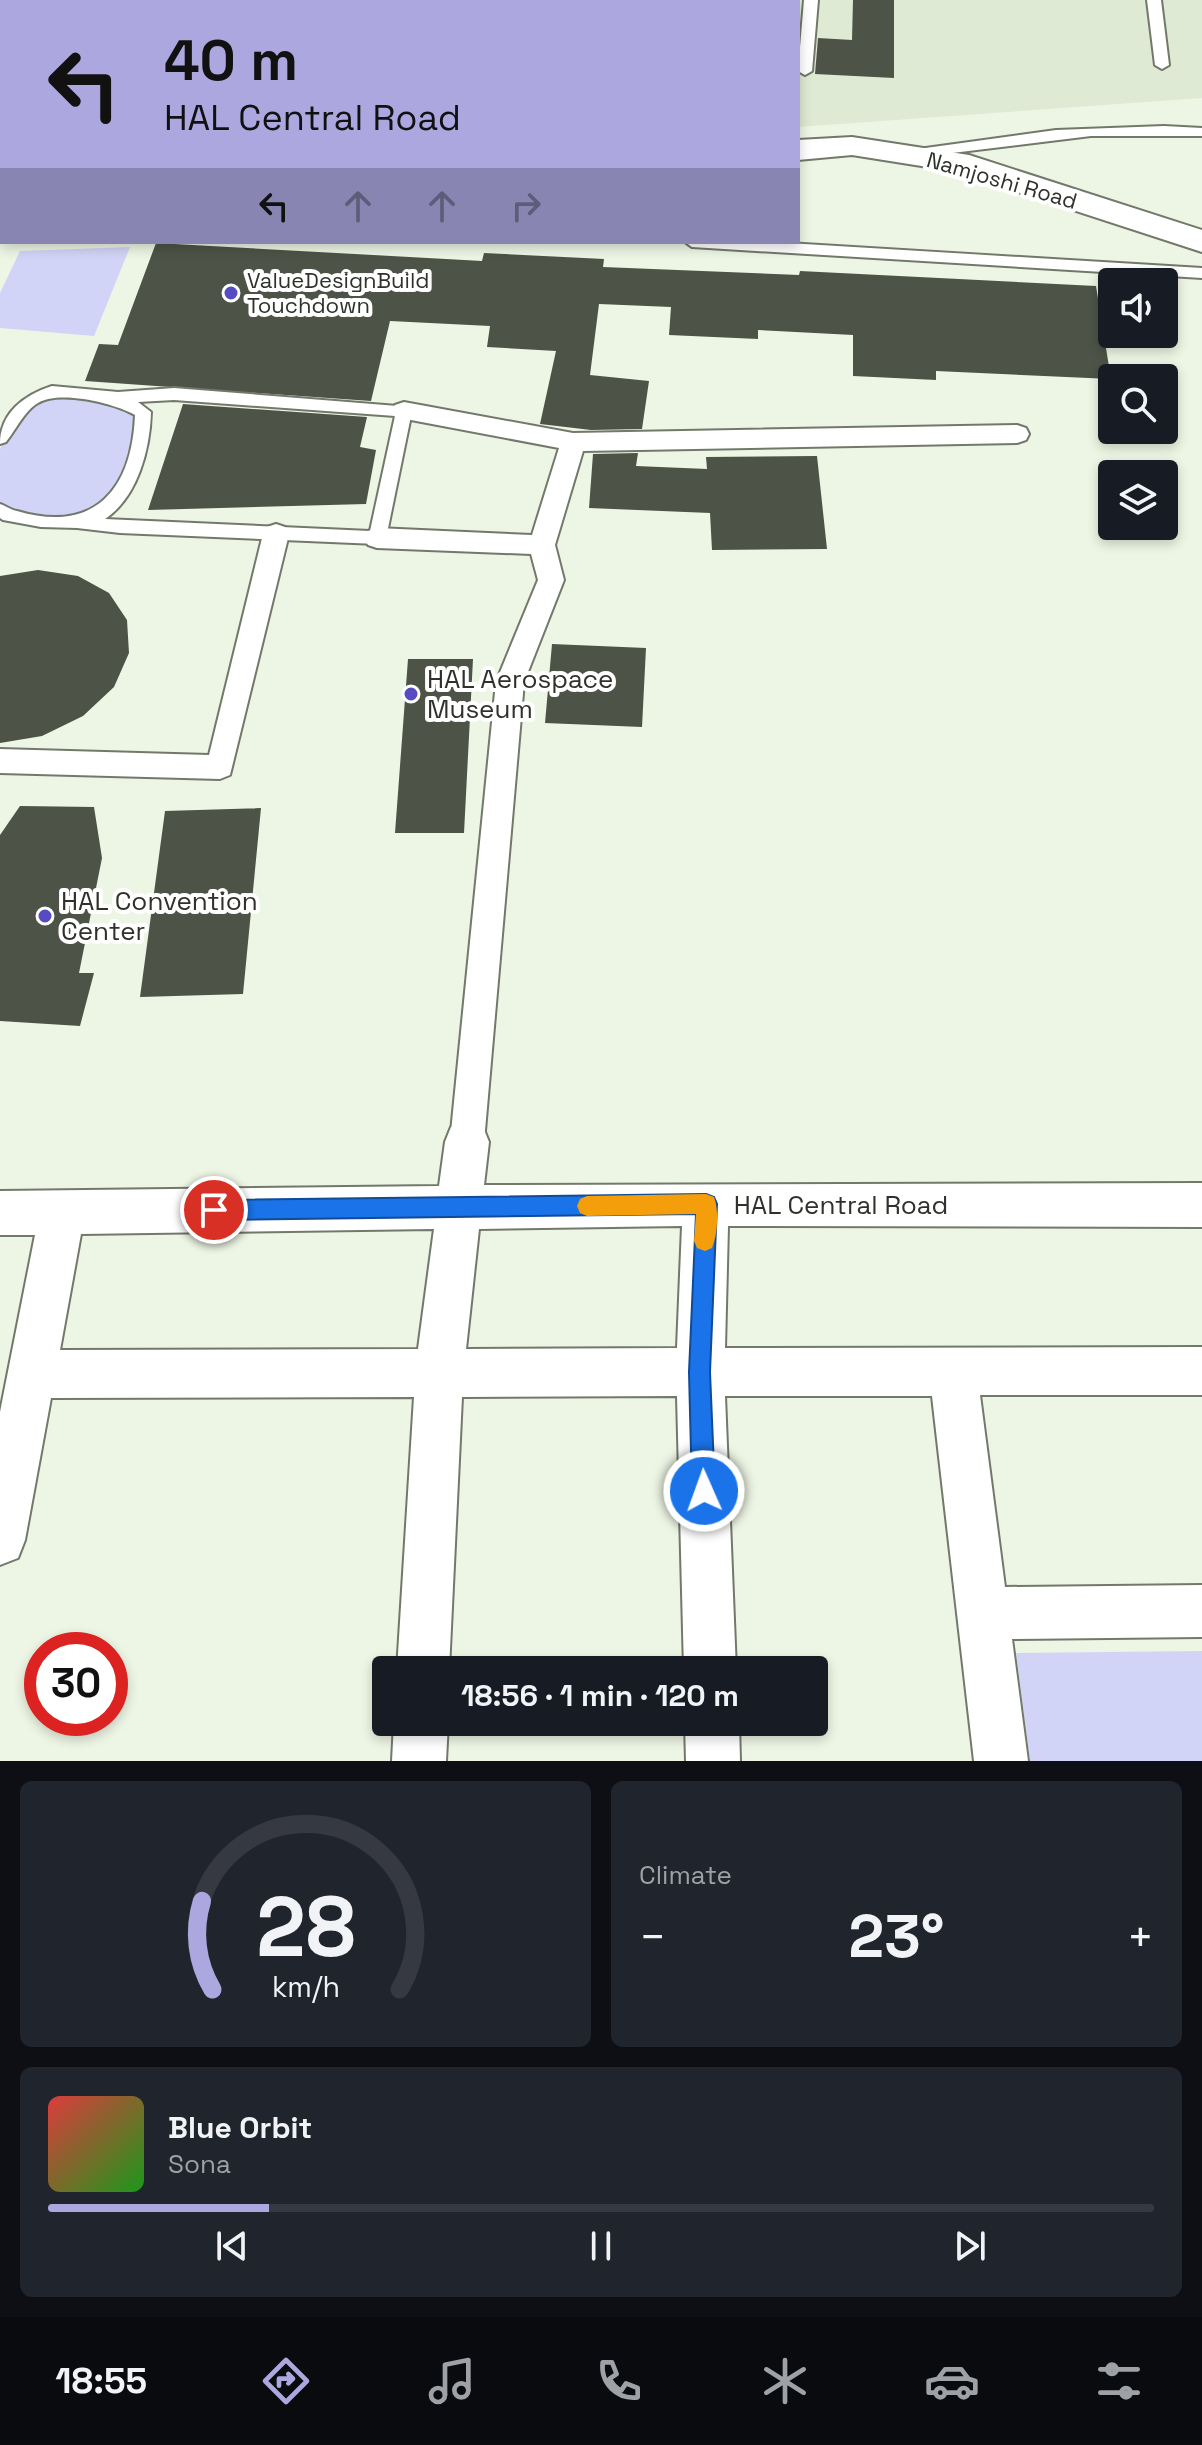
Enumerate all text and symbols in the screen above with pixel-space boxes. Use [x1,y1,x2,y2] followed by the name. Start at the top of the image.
[164,25,298,96] text: 40 m
[32,32,136,136] icon: left
[164,95,461,141] text: HAL Central Road
[923,145,1081,215] street label: Namjoshi Road
[252,184,296,228] icon: left
[336,184,380,228] icon: ahead
[420,184,464,228] icon: ahead
[504,184,548,228] icon: right
[247,266,430,319] place label: ValueDesignBuild Touchdown
[1098,268,1178,540] map controls
[1098,268,1178,348] button: sound
[222,284,240,302] marker: ValueDesignBuild Touchdown
[1098,364,1178,444] button: search
[1098,460,1178,540] button: layers
[427,662,613,726] place label: HAL Aerospace Museum
[402,685,420,703] marker: HAL Aerospace Museum
[61,884,258,948] place label: HAL Convention Center
[36,907,54,925] marker: HAL Convention Center
[180,1176,248,1244] pin
[192,1188,236,1232] icon: arrive
[734,1188,948,1222] street label: HAL Central Road
[662,1449,746,1533] position arrow
[24,1632,128,1736] speed limit sign: 30
[461,1676,739,1715] text: 18:56 · 1 min · 120 m
[639,1858,732,1892] text: Climate
[256,1874,355,1980] text: 28
[849,1898,944,1975] text: 23°
[639,1909,666,1965] text: −
[1127,1909,1154,1965] text: +
[271,1969,340,2005] text: km/h
[168,2108,312,2147] text: Blue Orbit
[168,2147,231,2181] text: Sona
[210,2224,254,2268] icon: previous
[579,2224,623,2268] icon: pause
[948,2224,992,2268] icon: next
[258,2353,314,2409] icon: directions
[424,2353,480,2409] icon: music
[591,2353,647,2409] icon: phone
[757,2353,813,2409] icon: climate
[924,2353,980,2409] icon: car
[1091,2353,1147,2409] icon: filters
[55,2358,147,2404] text: 18:55

